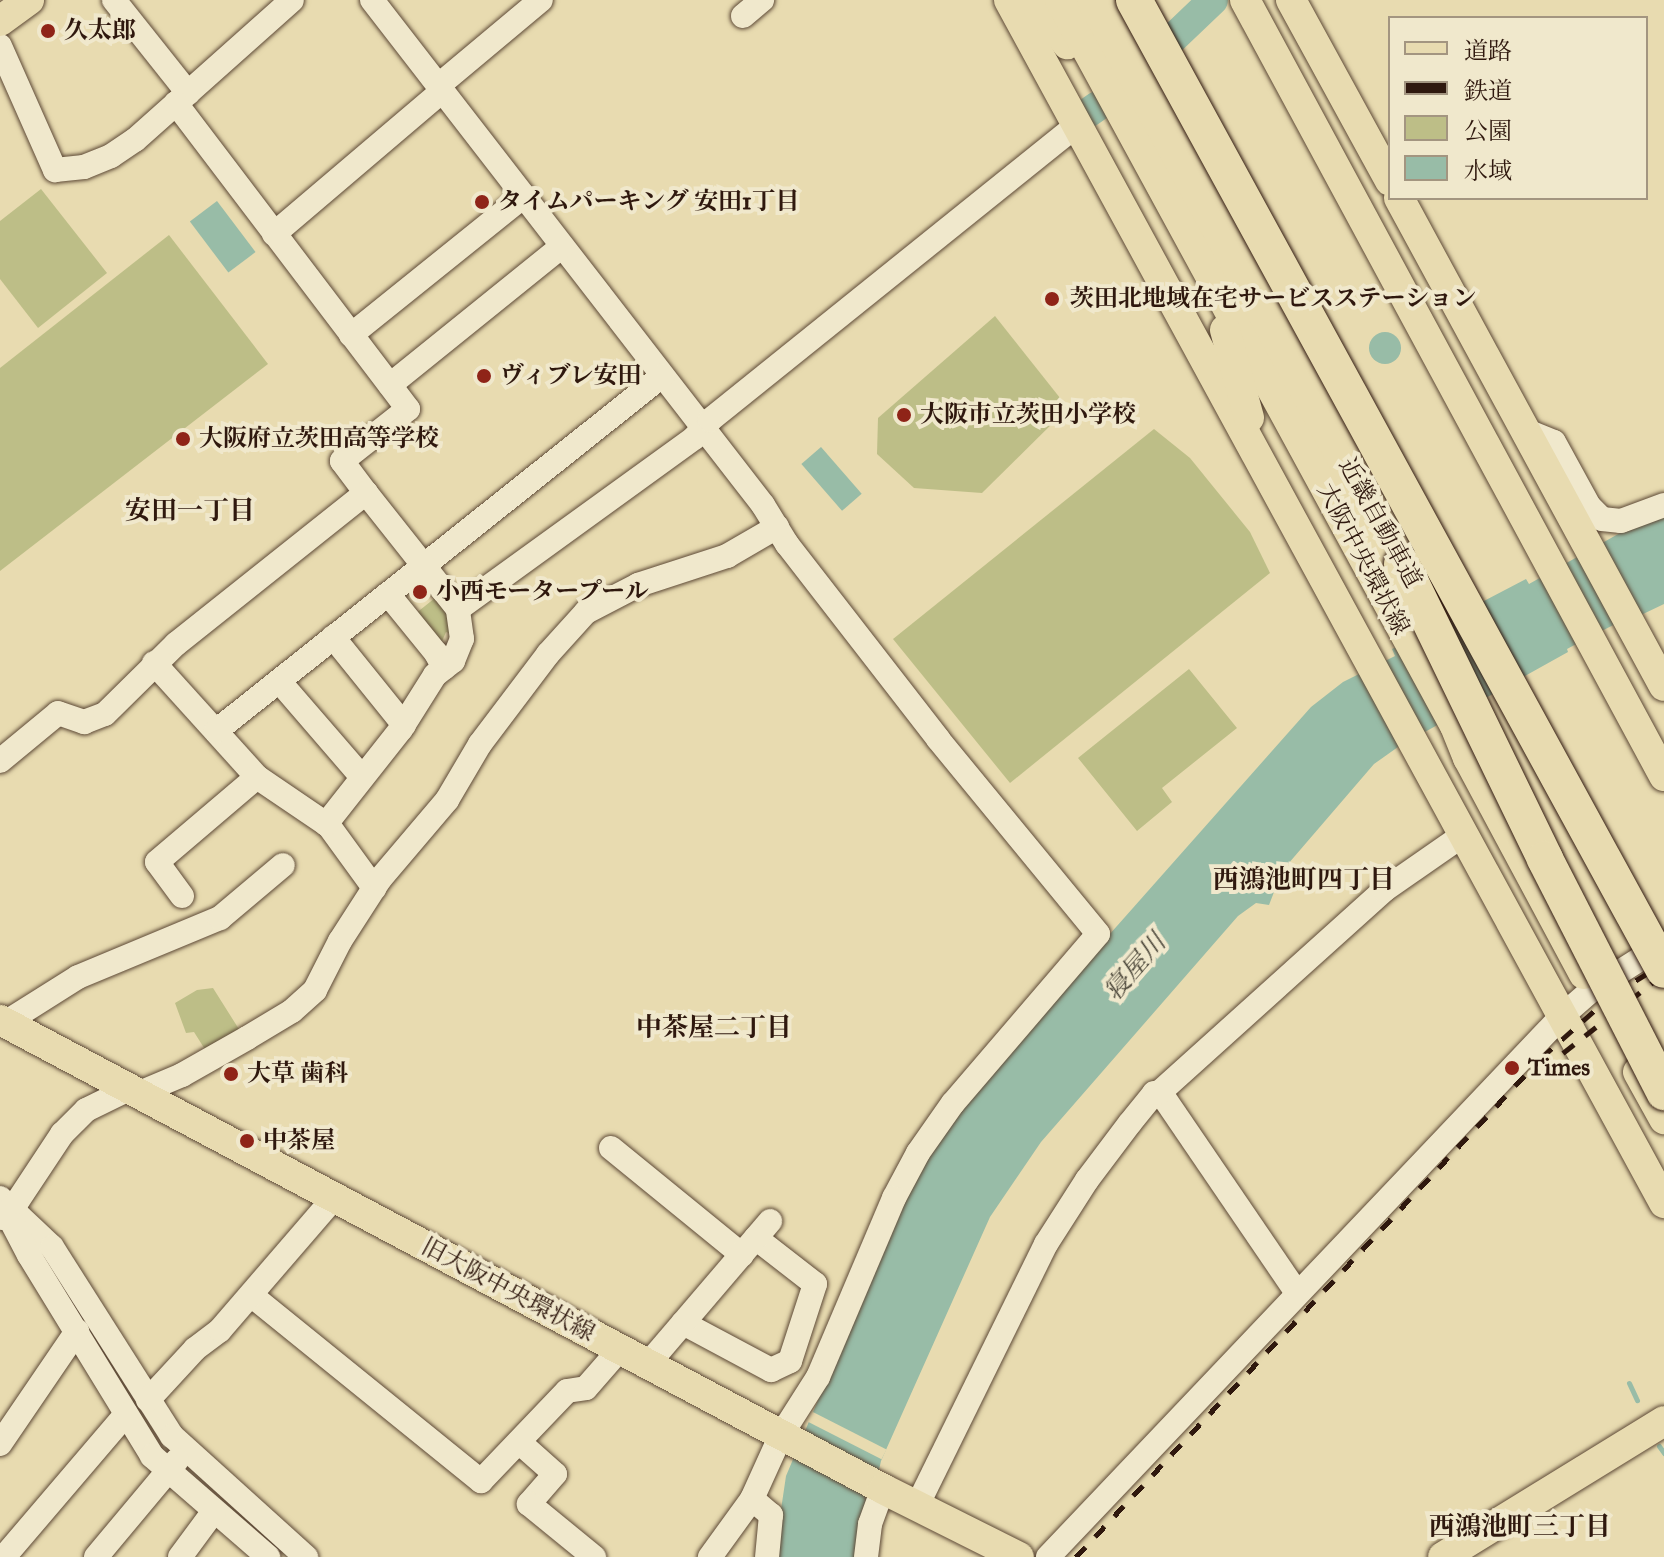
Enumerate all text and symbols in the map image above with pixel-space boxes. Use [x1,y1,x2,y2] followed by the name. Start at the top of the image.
[1388,16,1648,200] legend
[64,17,136,45] place label: 久太郎
[39,22,57,40] marker: 久太郎
[1464,36,1512,66] text: 道路
[1464,76,1512,106] text: 鉄道
[1464,116,1512,146] text: 公園
[1464,156,1512,186] text: 水域
[498,188,801,216] place label: タイムパーキング 安田1丁目
[473,193,491,211] marker: タイムパーキング 安田1丁目
[1070,285,1478,313] place label: 茨田北地域在宅サービスステーション
[1041,288,1063,310] marker: 茨田北地域在宅サービスステーション
[500,362,644,390] place label: ヴィブレ安田
[475,367,493,385] marker: ヴィブレ安田
[920,401,1136,429] place label: 大阪市立茨田小学校
[895,406,913,424] marker: 大阪市立茨田小学校
[199,425,439,453] place label: 大阪府立茨田高等学校
[174,430,192,448] marker: 大阪府立茨田高等学校
[1332,453,1428,593] street label: 近畿自動車道
[1311,478,1415,640] street label: 大阪中央環状線
[125,495,255,527] district label: 安田一丁目
[436,578,650,606] place label: 小西モータープール
[411,583,429,601] marker: 小西モータープール
[1213,864,1395,896] district label: 西鴻池町四丁目
[1098,927,1172,1007] water label: 寝屋川
[636,1012,792,1044] district label: 中茶屋二丁目
[1528,1054,1590,1082] place label: Times
[1503,1059,1521,1077] marker: Times
[247,1060,348,1088] place label: 大草 歯科
[222,1065,240,1083] marker: 大草 歯科
[263,1127,335,1155] place label: 中茶屋
[238,1132,256,1150] marker: 中茶屋
[416,1232,600,1348] street label: 旧大阪中央環状線
[1429,1511,1611,1543] district label: 西鴻池町三丁目

